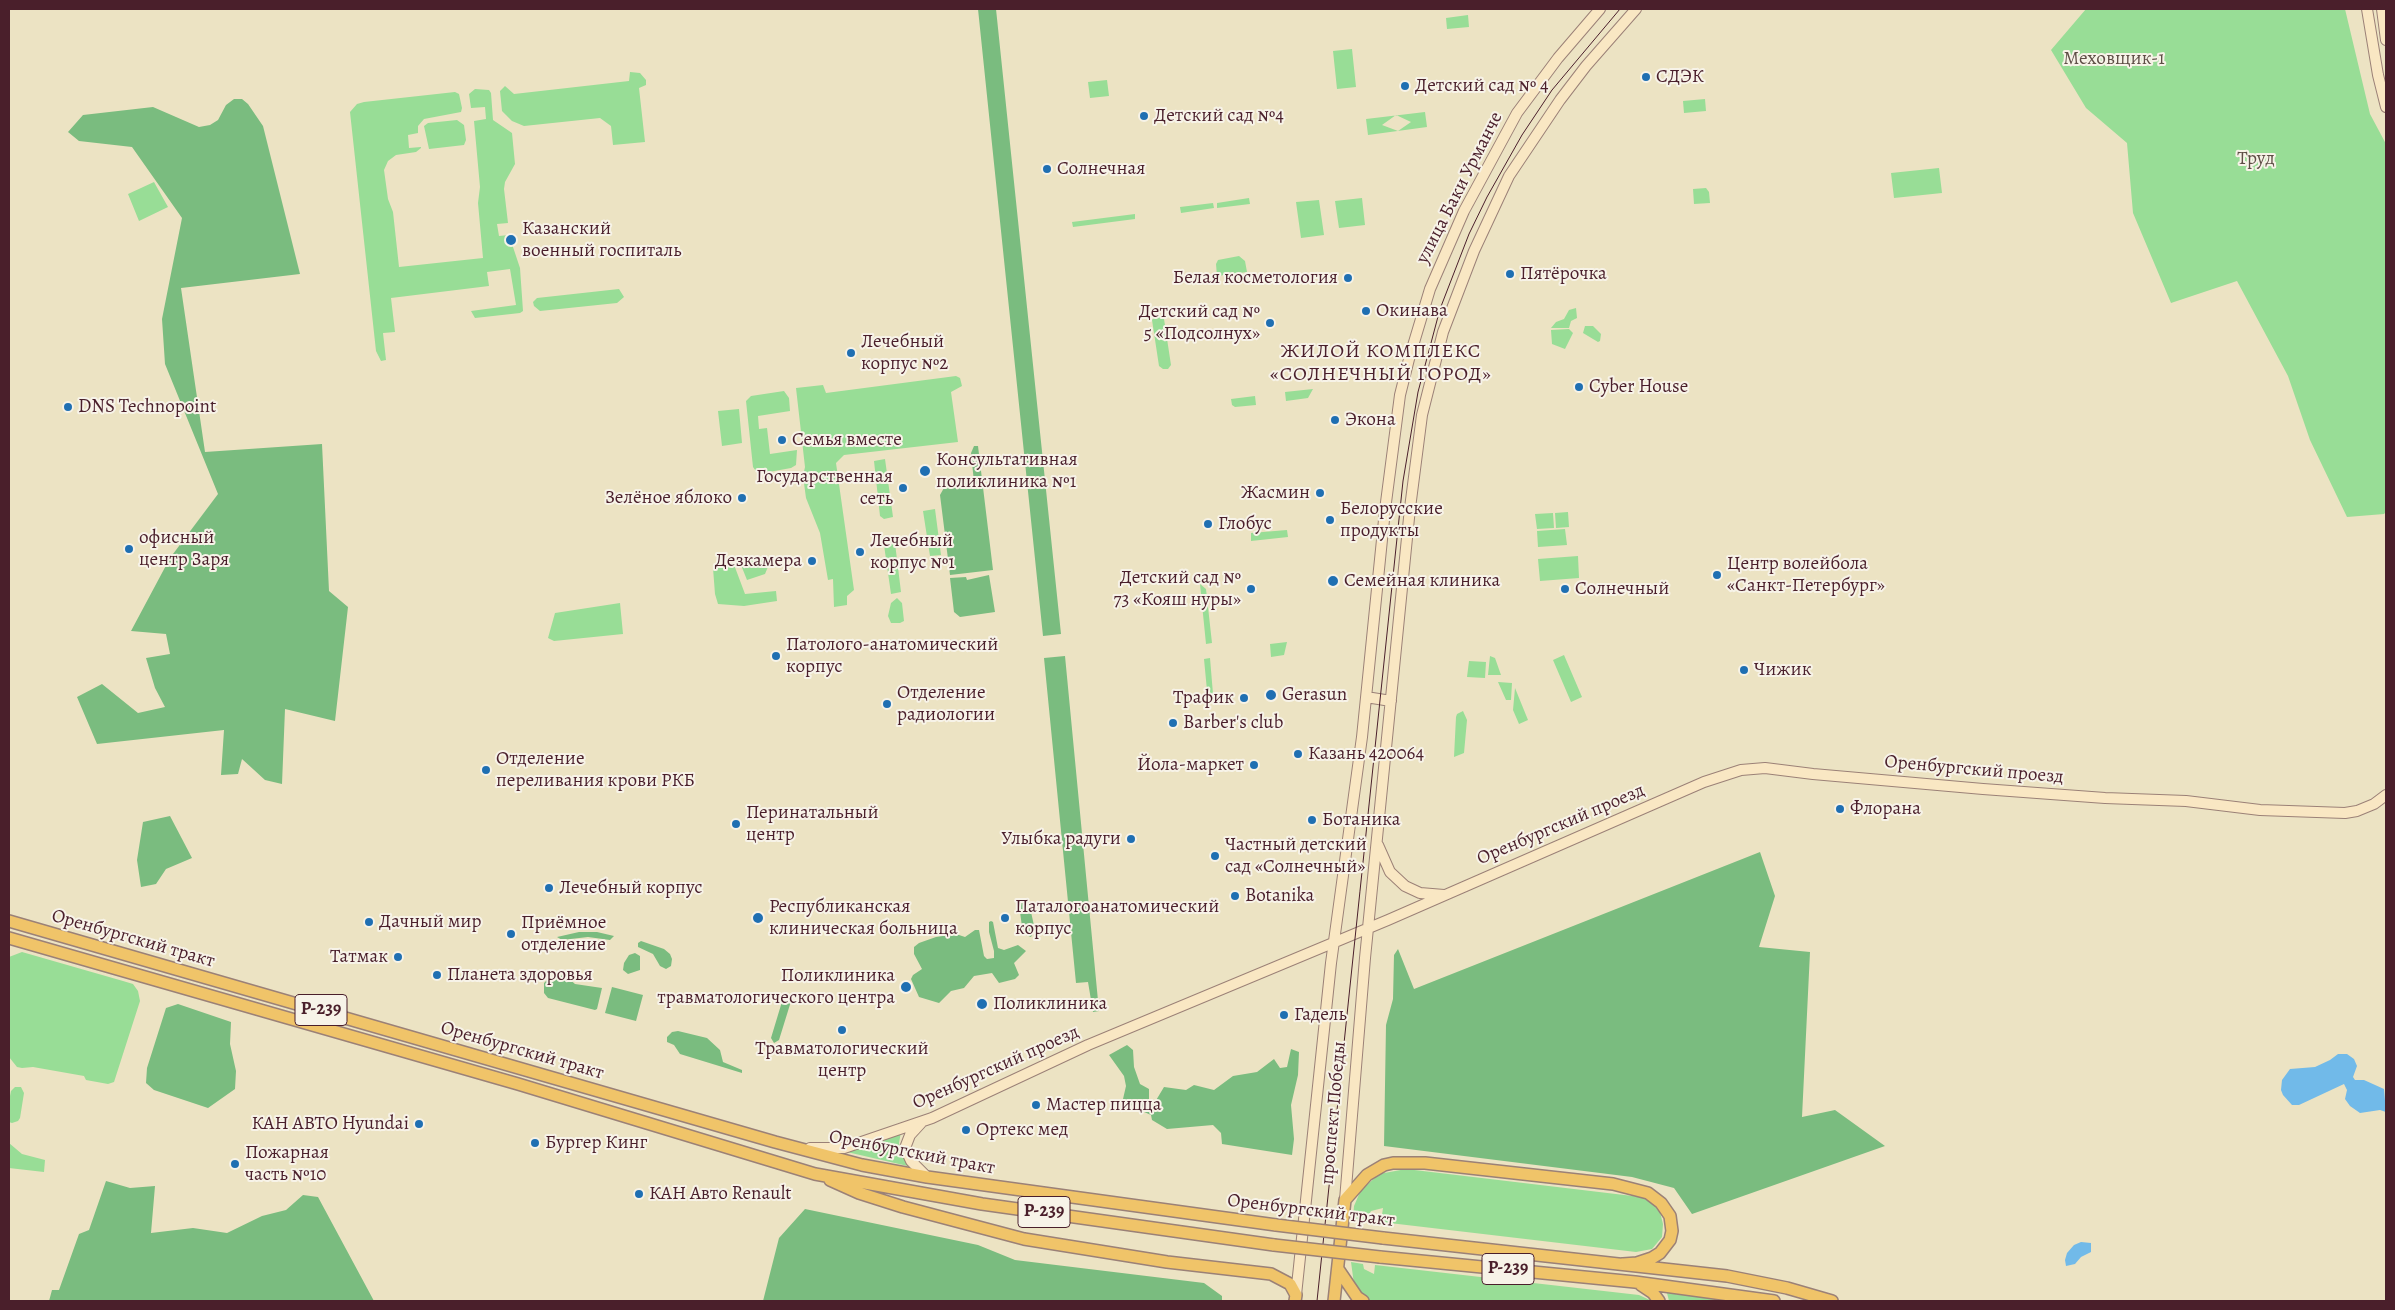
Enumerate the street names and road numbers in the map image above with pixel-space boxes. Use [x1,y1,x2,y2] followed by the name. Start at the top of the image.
[1412,108,1508,268] street label: улица Баки Урманче
[1883,751,2065,789] street label: Оренбургский проезд
[1474,779,1648,871] street label: Оренбургский проезд
[49,905,217,973] street label: Оренбургский тракт
[295,994,347,1026] road number: Р-239
[438,1017,606,1085] street label: Оренбургский тракт
[909,1021,1083,1115] street label: Оренбургский проезд
[1316,1041,1352,1185] street label: проспект Победы
[827,1126,997,1180] street label: Оренбургский тракт
[1226,1189,1396,1233] street label: Оренбургский тракт
[1018,1196,1070,1228] road number: Р-239
[1482,1254,1534,1285] road number: Р-239

